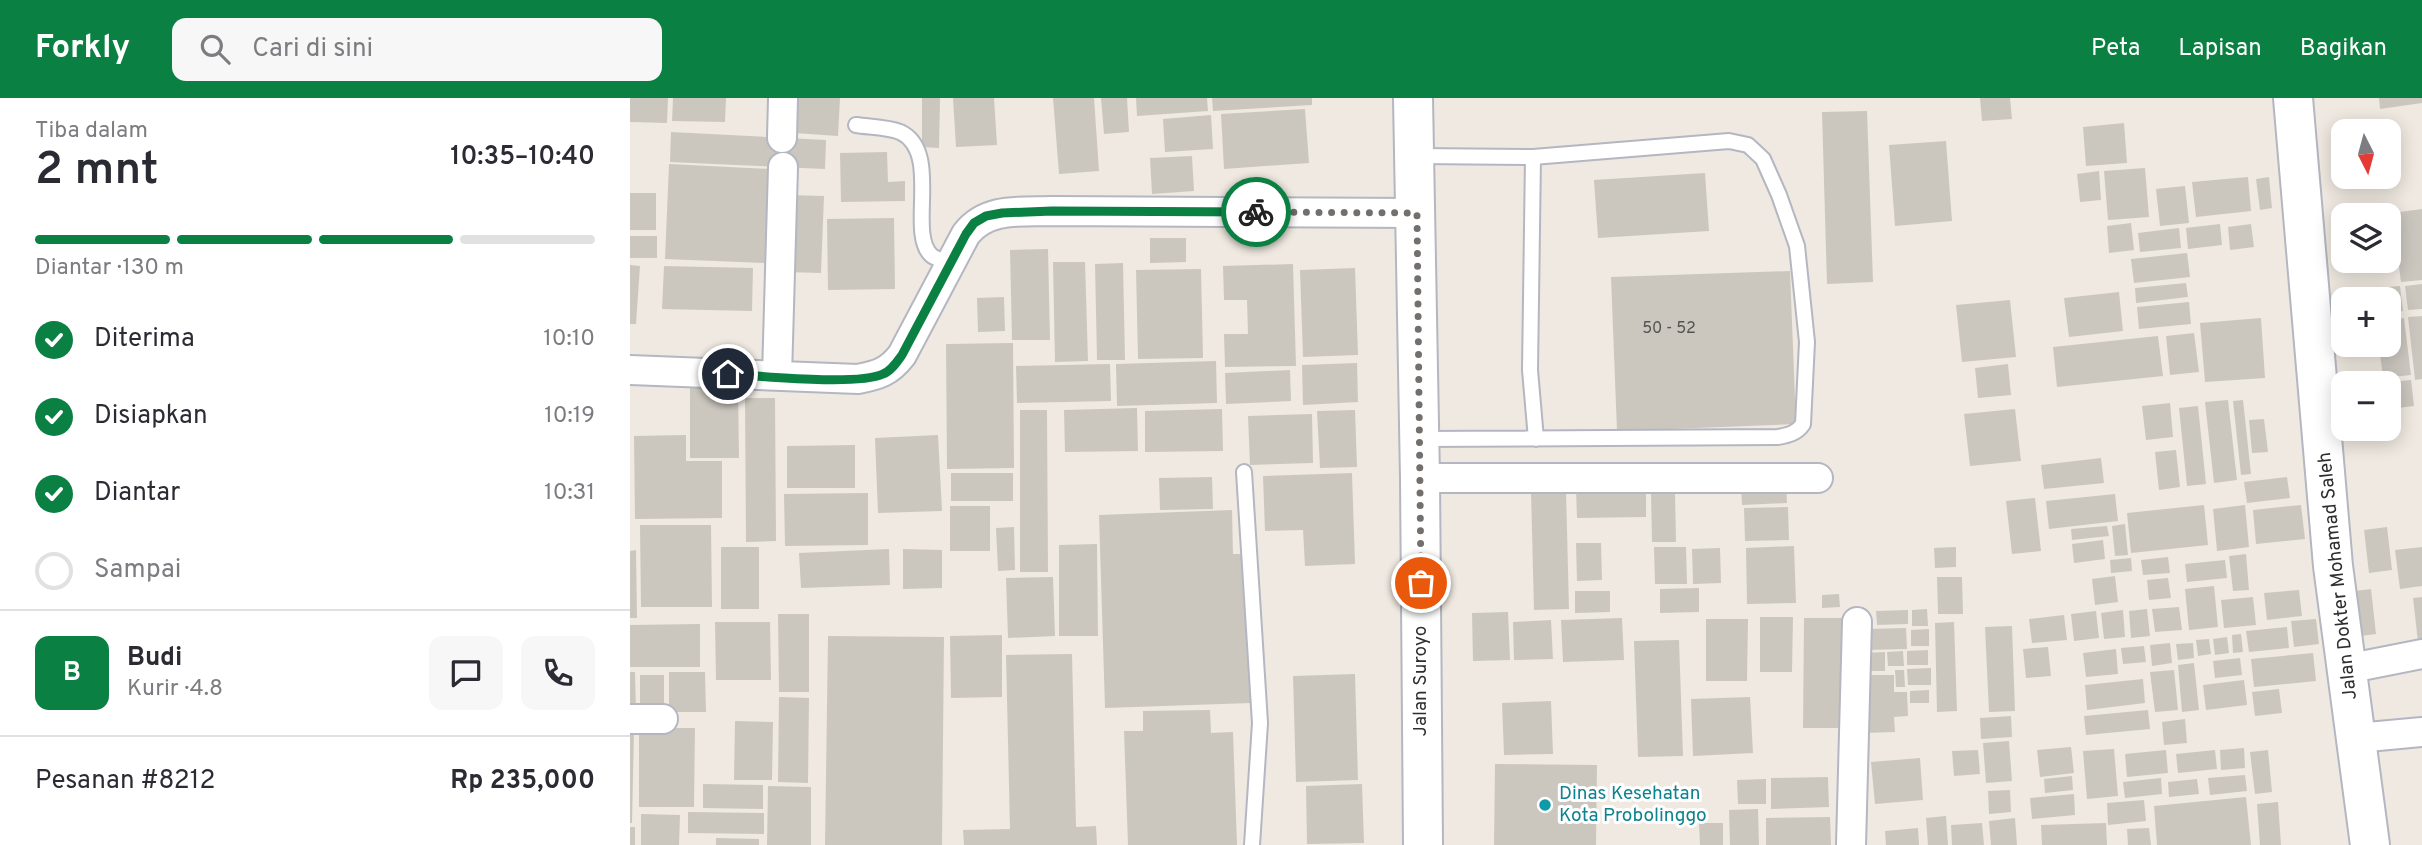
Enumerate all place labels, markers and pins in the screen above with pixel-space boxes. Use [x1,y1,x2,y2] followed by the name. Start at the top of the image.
[698,344,758,404] pin
[1391,553,1451,613] pin
[1559,782,1707,828] place label: Dinas Kesehatan Kota Probolinggo
[1537,797,1553,813] marker: Dinas Kesehatan Kota Probolinggo

